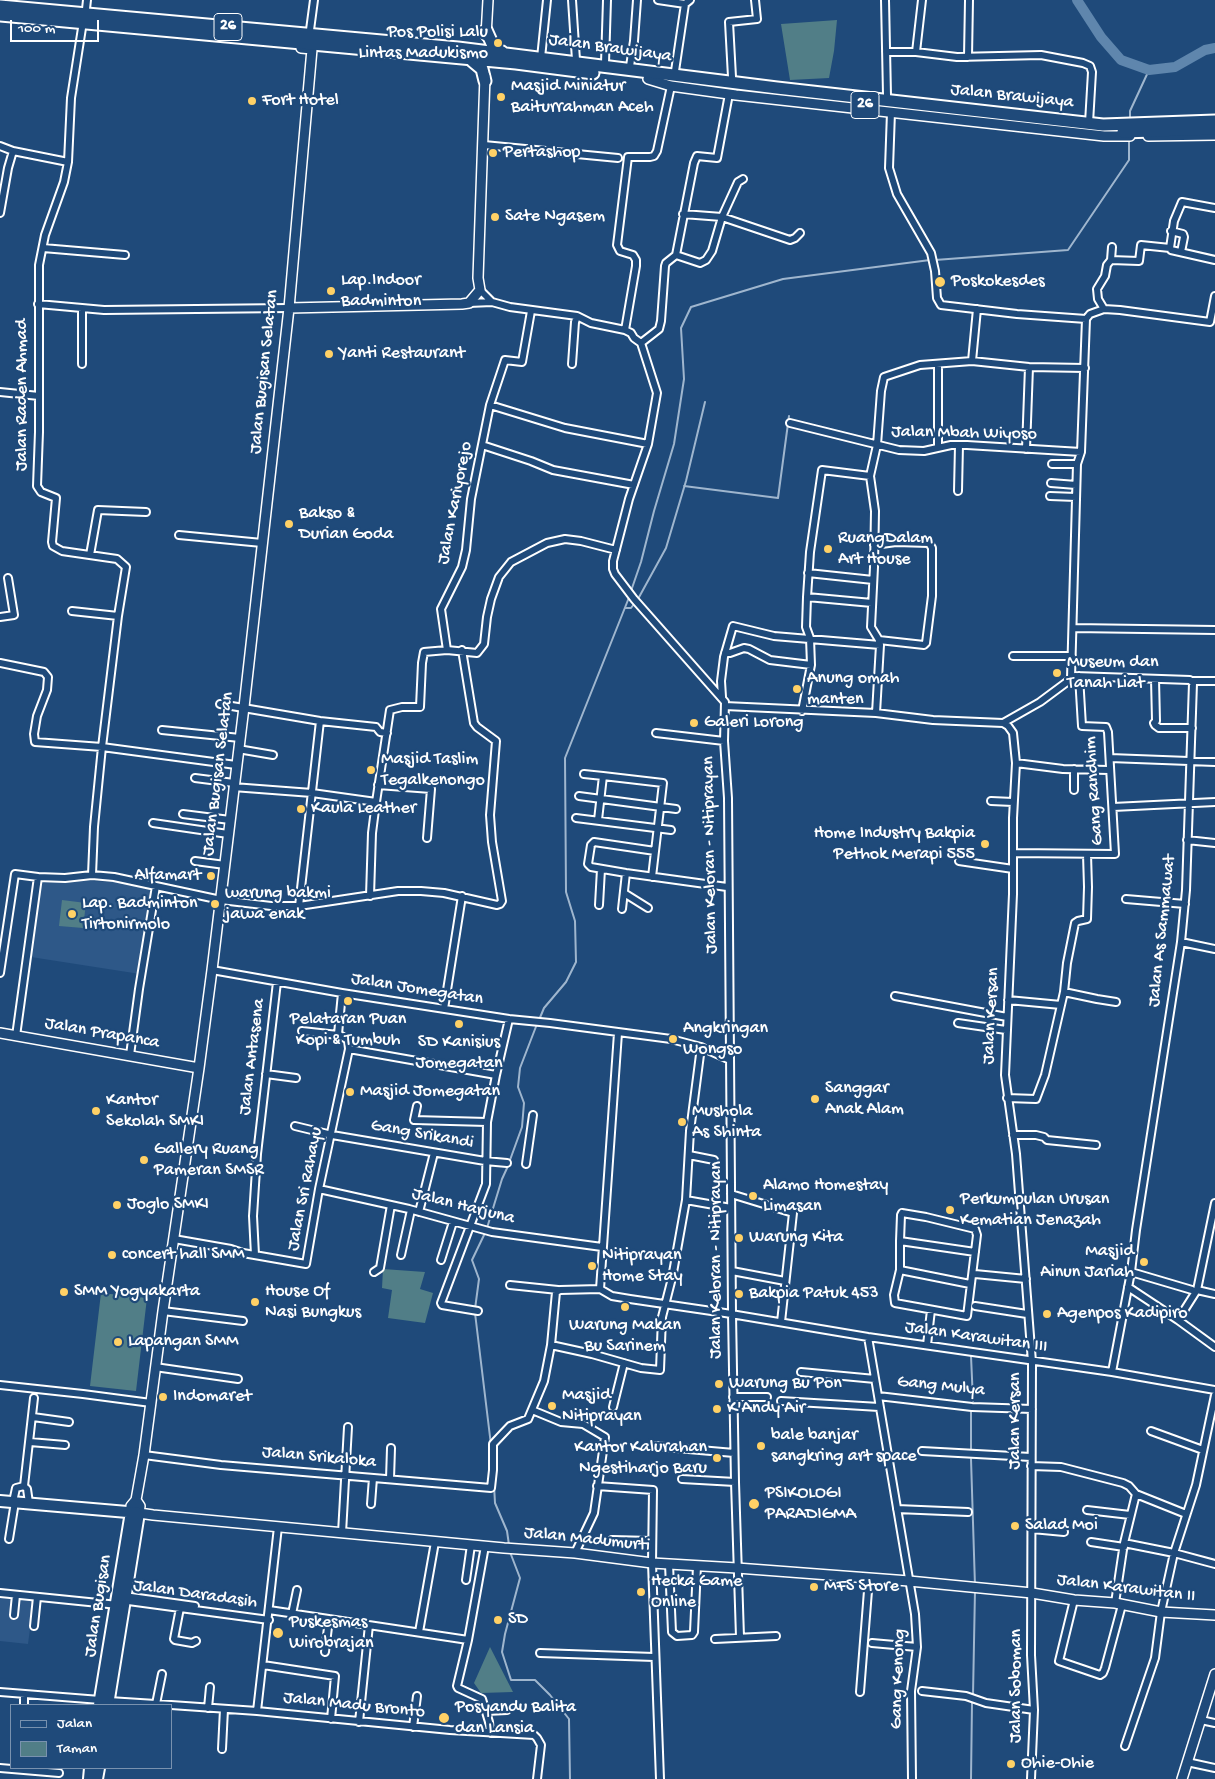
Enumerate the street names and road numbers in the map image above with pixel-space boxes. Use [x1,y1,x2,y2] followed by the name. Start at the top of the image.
[214,14,242,41] road number: 26
[547,30,673,68] street label: Jalan Brawijaya
[949,80,1075,114] street label: Jalan Brawijaya
[851,92,879,118] road number: 26
[246,289,284,455] street label: Jalan Bugisan Selatan
[12,319,34,471] street label: Jalan Raden Ahmad
[891,422,1037,446] street label: Jalan Mbah Wiyoso
[433,440,479,566] street label: Jalan Kariyorejo
[198,691,240,857] street label: Jalan Bugisan Selatan
[1080,736,1110,846] street label: Gang Randhim
[698,756,724,954] street label: Jalan Keloran - Nitiprayan
[1144,854,1182,1008] street label: Jalan As Sammawat
[979,967,1005,1065] street label: Jalan Kersan
[349,969,485,1011] street label: Jalan Jomegatan
[235,997,271,1117] street label: Jalan Antasena
[43,1013,161,1055] street label: Jalan Prapanca
[369,1115,475,1155] street label: Gang Srikandi
[283,1125,329,1253] street label: Jalan Sri Rahayu
[706,1161,728,1359] street label: Jalan Keloran - Nitiprayan
[409,1184,517,1230] street label: Jalan Harjuna
[903,1317,1049,1359] street label: Jalan Karawitan III
[896,1372,986,1402] street label: Gang Mulya
[1005,1372,1027,1470] street label: Jalan Kersan
[261,1442,377,1474] street label: Jalan Srikaloka
[523,1523,651,1557] street label: Jalan Madumurti
[80,1553,118,1659] street label: Jalan Bugisan
[1056,1570,1196,1608] street label: Jalan Karawitan II
[132,1576,258,1614] street label: Jalan Daradasih
[886,1629,912,1729] street label: Gang Kenong
[1006,1629,1028,1743] street label: Jalan Soboman
[282,1688,426,1724] street label: Jalan Madu Bronto

